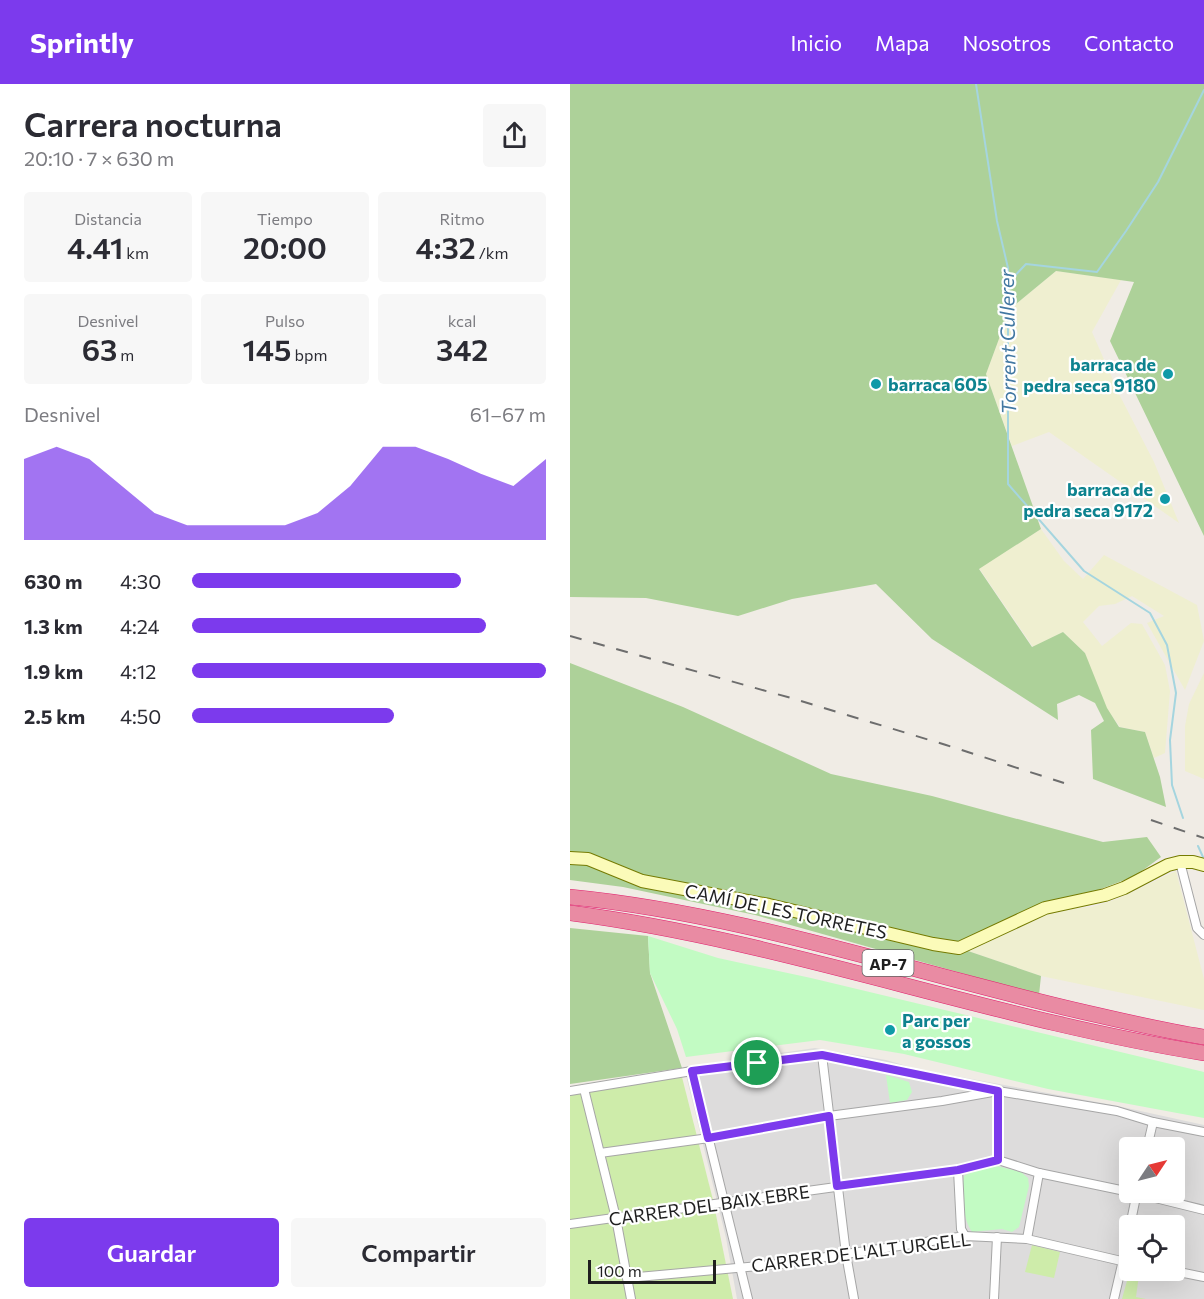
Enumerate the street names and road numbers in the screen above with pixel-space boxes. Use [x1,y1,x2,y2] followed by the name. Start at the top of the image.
[683,879,889,943] street label: CAMÍ DE LES TORRETES
[862,950,914,976] road number: AP-7
[607,1180,811,1230] street label: CARRER DEL BAIX EBRE
[750,1228,972,1276] street label: CARRER DE L'ALT URGELL

